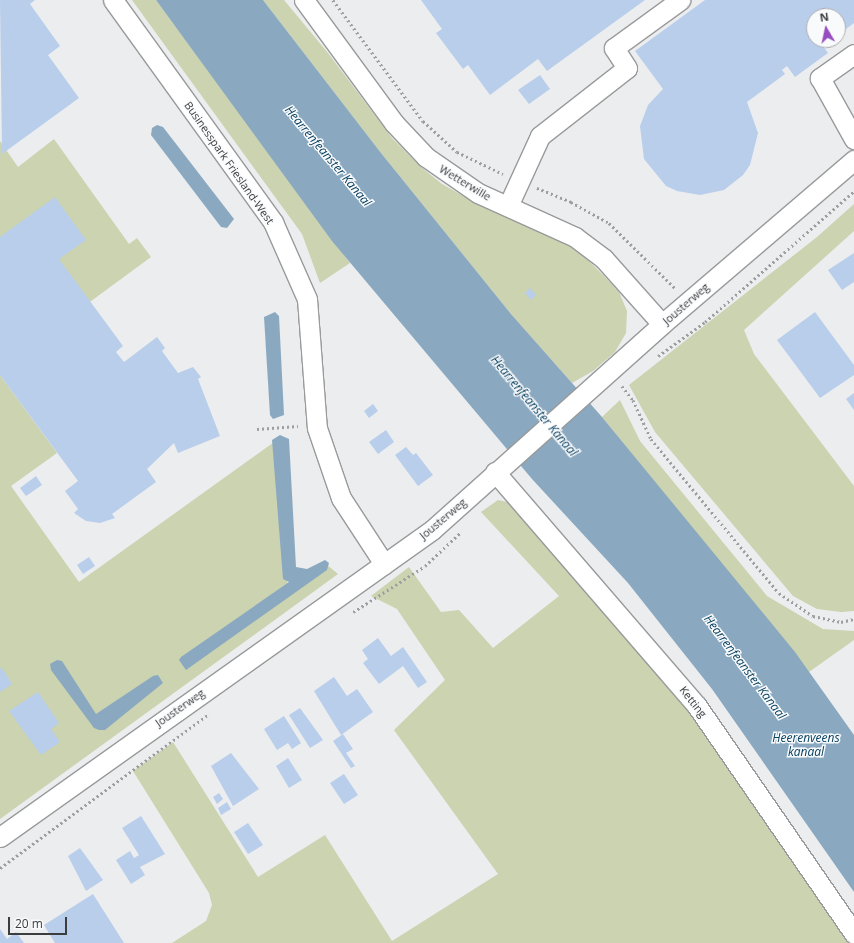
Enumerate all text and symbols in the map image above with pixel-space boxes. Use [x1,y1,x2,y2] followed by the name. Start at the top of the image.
[806,8,846,48] north arrow
[819,9,830,25] text: N
[181,99,277,227] street label: Businesspark Friesland-West
[282,103,374,209] water label: Hearrenfeanster Kanaal
[437,162,493,204] street label: Wetterwille
[660,280,712,328] street label: Jousterweg
[488,353,580,459] water label: Hearrenfeanster Kanaal
[417,496,469,542] street label: Jousterweg
[701,612,789,722] water label: Hearrenfeanster Kanaal
[677,684,709,720] street label: Ketting
[153,686,207,730] street label: Jousterweg
[772,731,840,759] water label: Heerenveens kanaal
[10,909,69,935] scale bar
[15,915,43,932] text: 20 m

